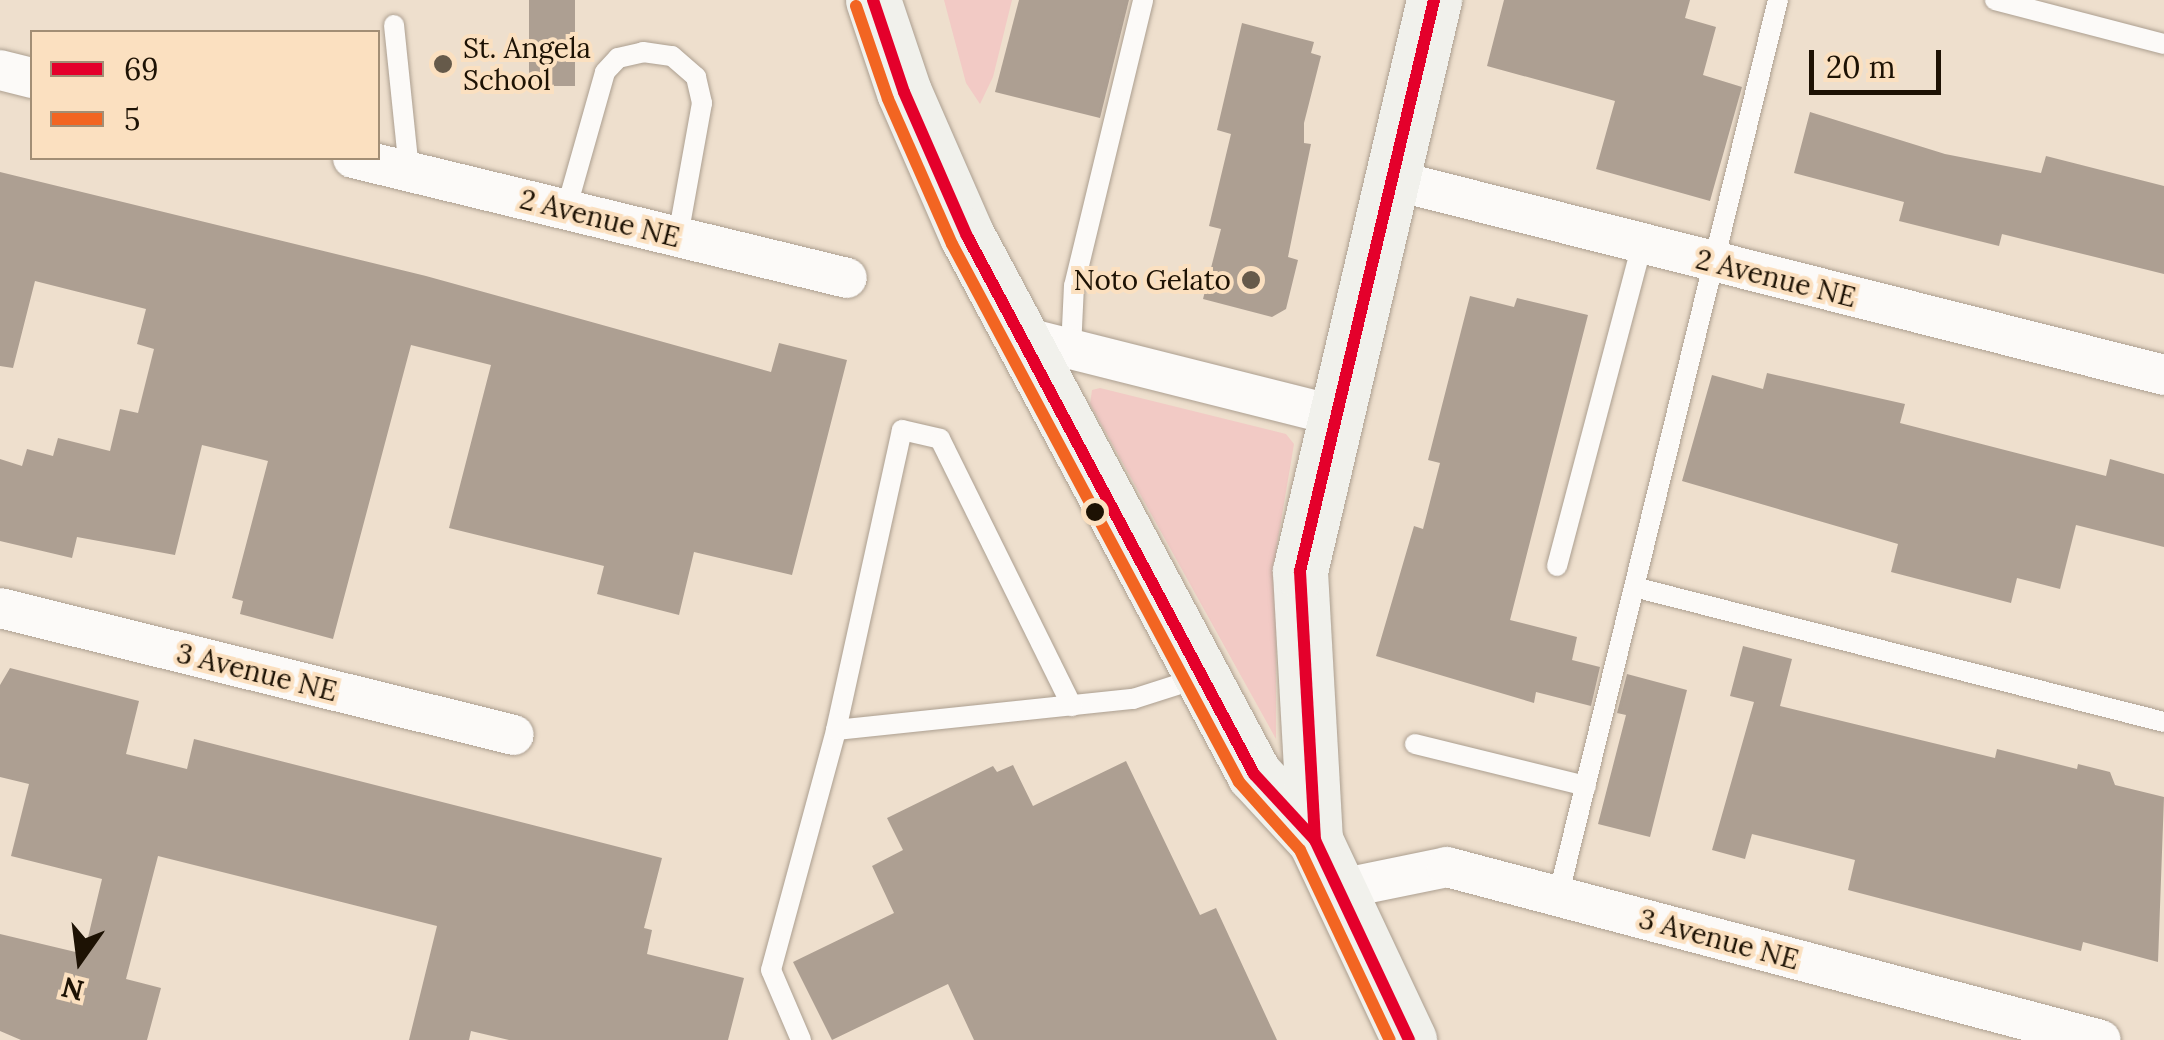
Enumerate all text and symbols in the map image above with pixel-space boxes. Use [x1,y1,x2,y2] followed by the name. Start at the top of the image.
[30,30,380,160] legend
[1814,30,1946,92] scale bar
[463,31,591,97] place label: St. Angela School
[1826,48,1895,86] text: 20 m
[124,50,159,88] text: 69
[432,53,454,75] marker: St. Angela School
[124,100,140,138] text: 5
[517,182,683,254] street label: 2 Avenue NE
[1693,242,1859,314] street label: 2 Avenue NE
[1073,263,1231,297] place label: Noto Gelato
[1240,269,1262,291] marker: Noto Gelato
[1085,502,1105,522] unlabelled marker
[173,636,341,708] street label: 3 Avenue NE
[1635,902,1803,976] street label: 3 Avenue NE
[30,910,130,1010] north arrow
[58,969,88,1009] text: N

